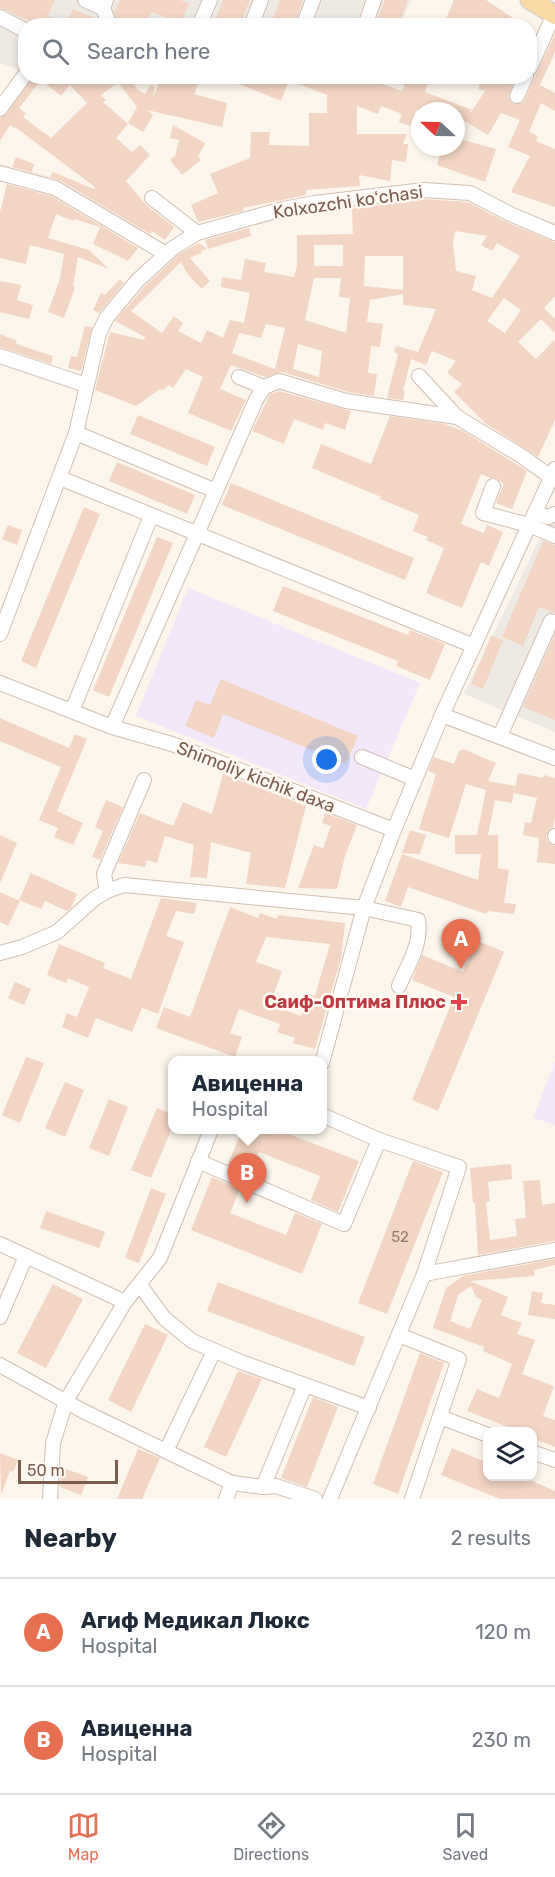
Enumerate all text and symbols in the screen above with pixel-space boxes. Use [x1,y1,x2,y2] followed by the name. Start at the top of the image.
[18,18,537,84] search box
[39,35,72,68] icon: search
[87,38,210,65] text: Search here
[411,102,465,156] north arrow
[272,181,424,223] street label: Kolxozchi koʻchasi
[174,737,338,817] street label: Shimoliy kichik daxa
[312,745,341,774] your location
[442,920,480,969] pin: A
[264,991,446,1013] place label: Саиф-Оптима Плюс
[450,993,468,1011] marker: Саиф-Оптима Плюс
[168,1056,327,1134] popup
[192,1070,303,1097] text: Авиценна
[192,1097,268,1121] text: Hospital
[228,1154,266,1203] pin: B
[391,1228,409,1246] house number: 52
[483,1427,537,1481] map controls
[483,1427,537,1481] button: layers
[18,1457,118,1484] scale bar
[27,1461,65,1480] text: 50 m
[24,1523,117,1554] text: Nearby
[451,1526,531,1550] text: 2 results
[81,1607,310,1634] text: Агиф Медикал Люкс
[36,1620,51,1644] text: A
[475,1620,531,1644] text: 120 m
[81,1634,157,1658] text: Hospital
[81,1715,193,1742] text: Авиценна
[36,1728,51,1752] text: B
[472,1728,531,1752] text: 230 m
[81,1742,157,1766] text: Hospital
[67,1809,100,1864] tab: Map
[233,1809,309,1864] tab: Directions
[443,1809,488,1864] tab: Saved

